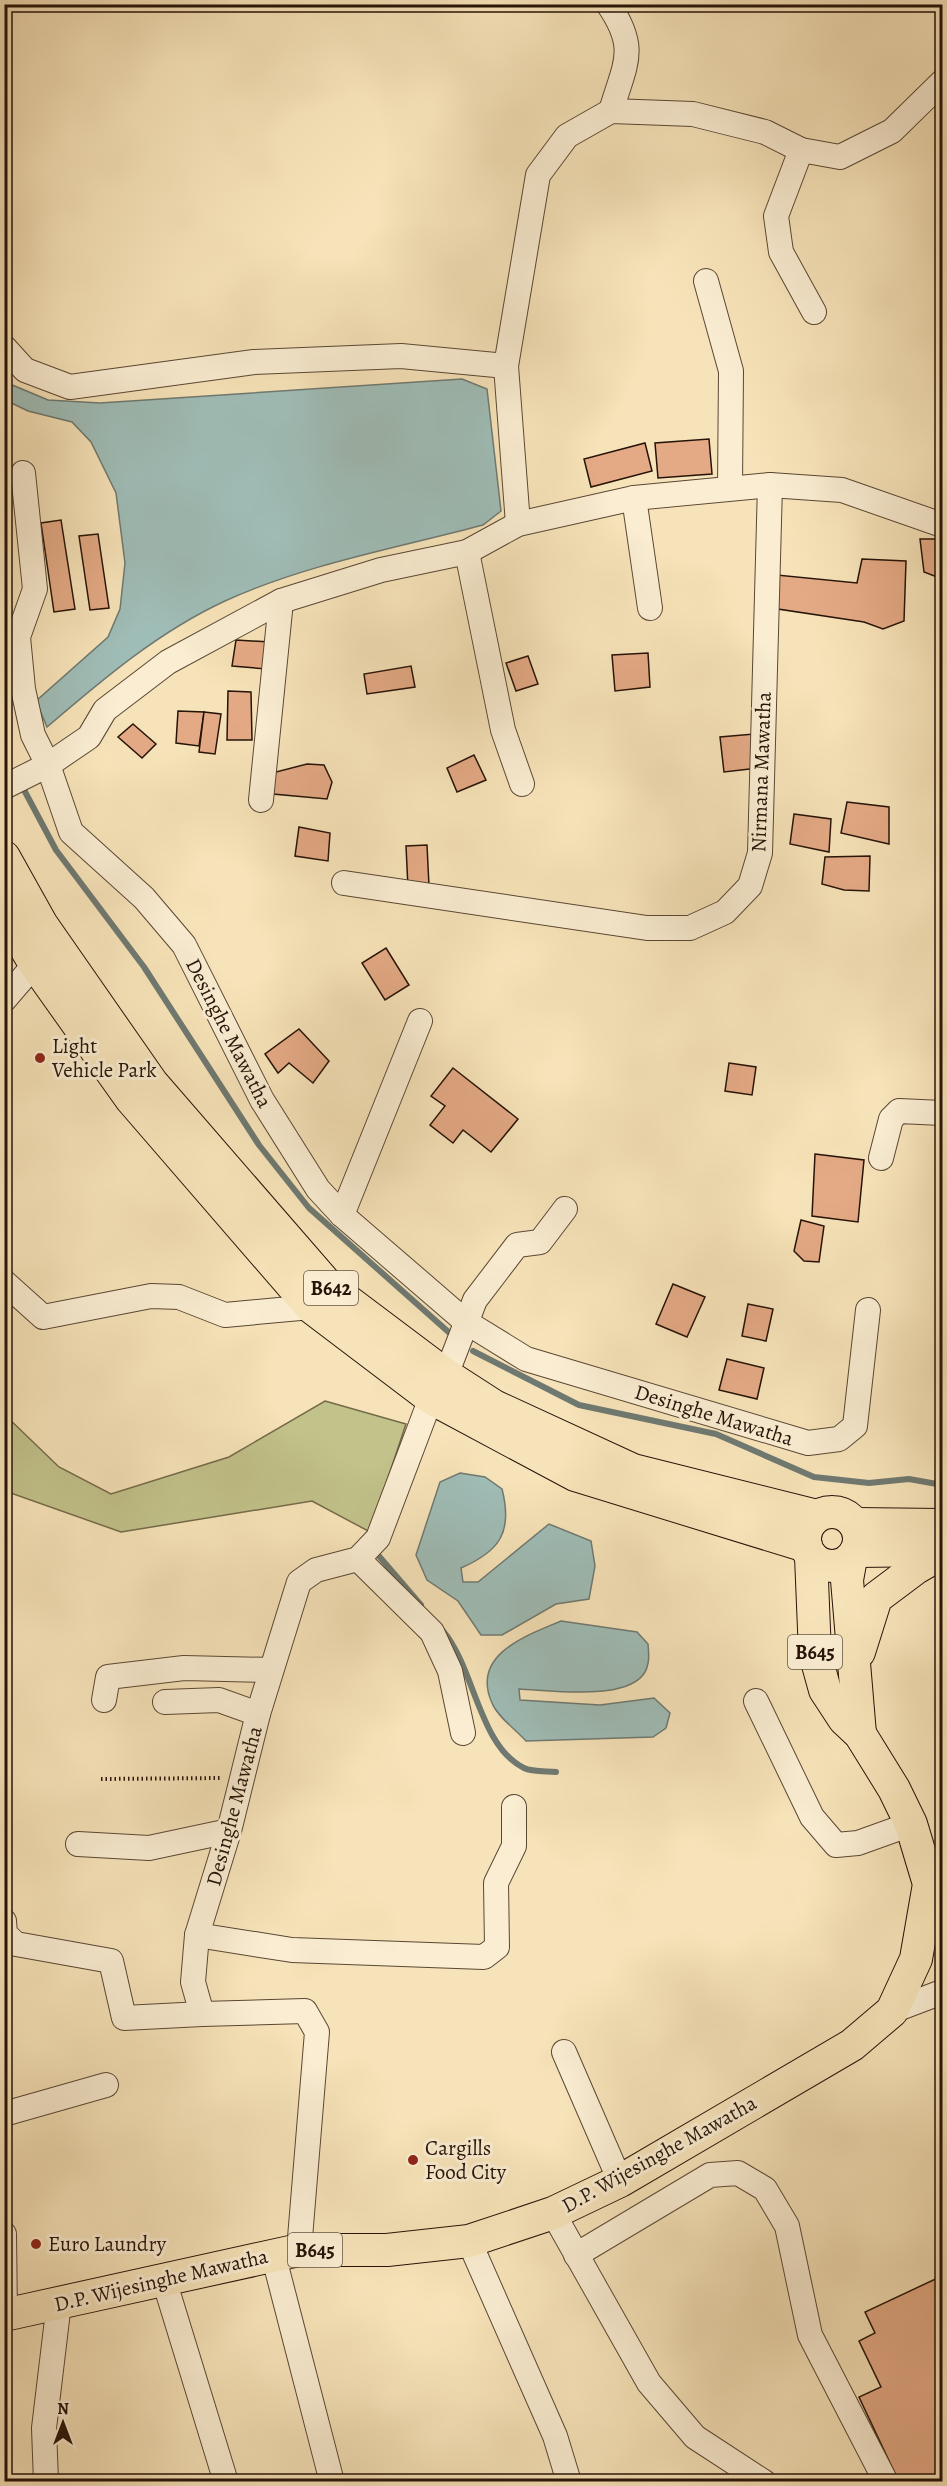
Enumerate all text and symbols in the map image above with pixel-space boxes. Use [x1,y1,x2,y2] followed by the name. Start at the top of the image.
[744,691,778,853] street label: Nirmana Mawatha
[179,953,279,1113] street label: Desinghe Mawatha
[51,1032,157,1084] place label: Light Vehicle Park
[33,1051,47,1065] marker: Light Vehicle Park
[304,1271,358,1305] road number: B642
[631,1378,797,1452] street label: Desinghe Mawatha
[788,1635,842,1669] road number: B645
[199,1723,269,1889] street label: Desinghe Mawatha
[557,2089,762,2219] street label: D.P. Wijesinghe Mawatha
[425,2134,507,2186] place label: Cargills Food City
[406,2153,420,2167] marker: Cargills Food City
[48,2230,167,2258] place label: Euro Laundry
[288,2233,342,2267] road number: B645
[29,2237,43,2251] marker: Euro Laundry
[51,2242,271,2318] street label: D.P. Wijesinghe Mawatha
[33,2393,93,2453] north arrow
[57,2398,69,2420] text: N

